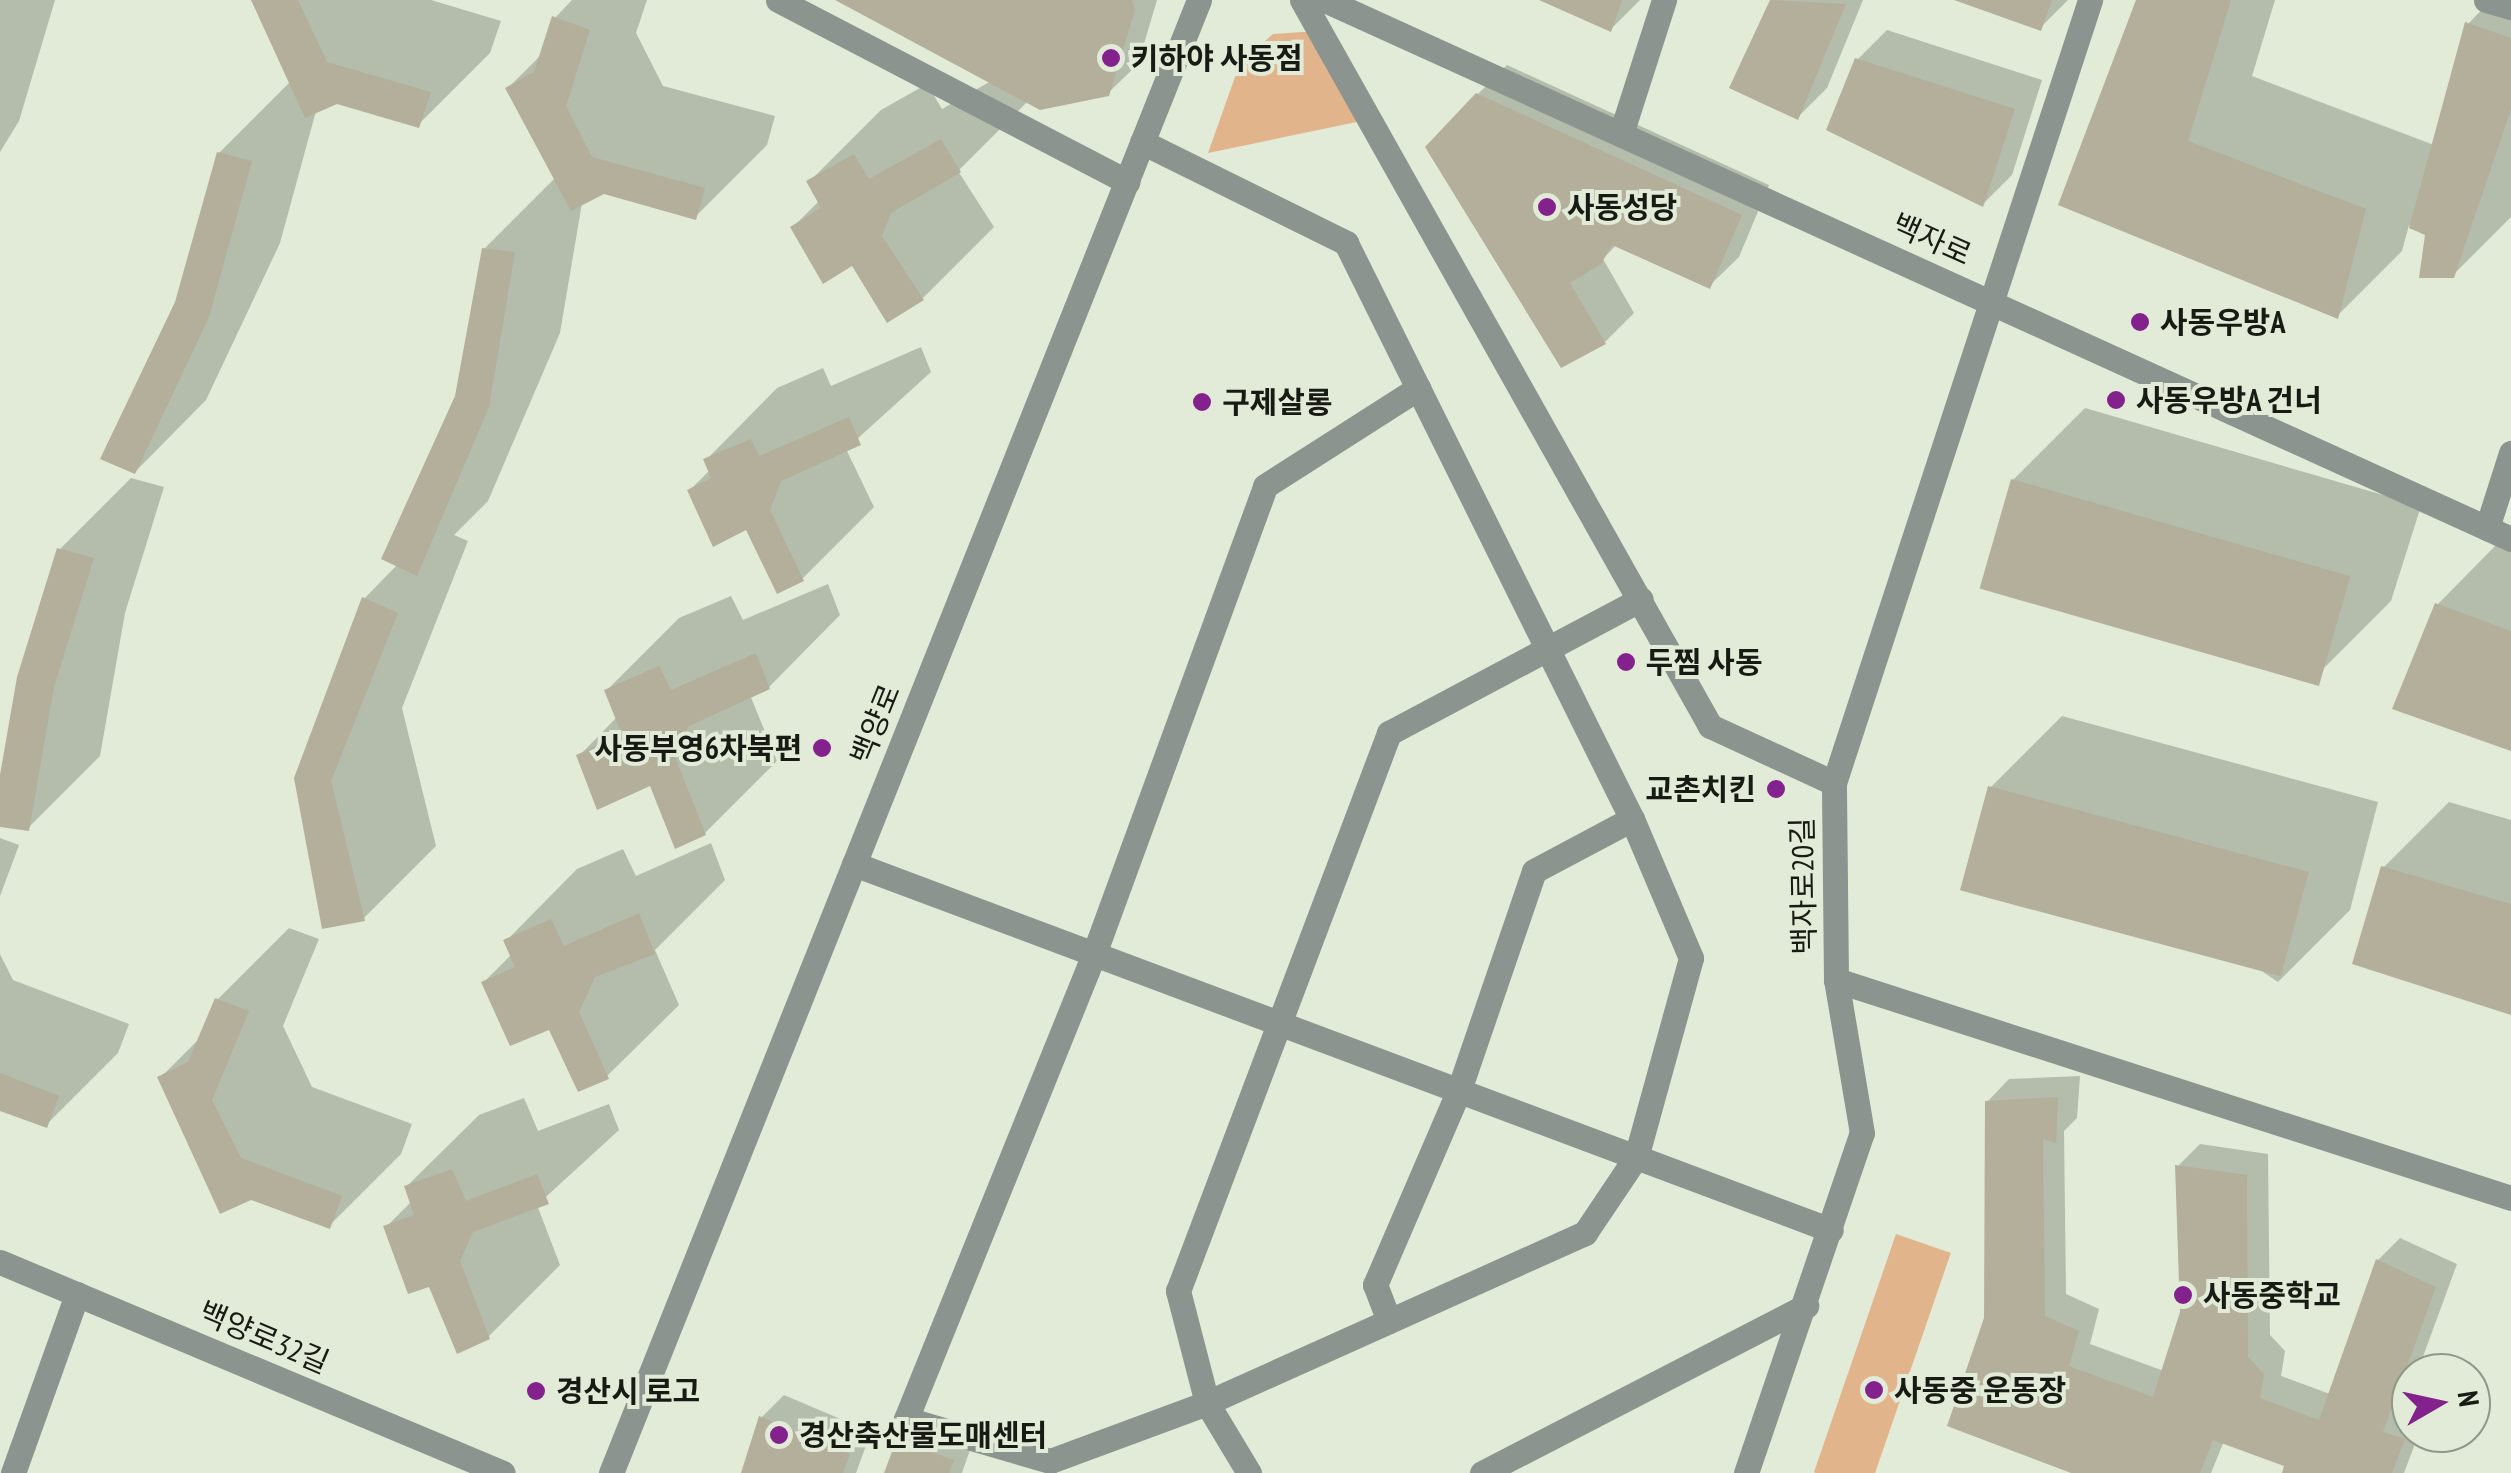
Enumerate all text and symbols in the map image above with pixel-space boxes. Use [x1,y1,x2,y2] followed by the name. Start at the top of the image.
[1131,40,1303,76] place label: 키하야 사동점
[1100,47,1122,69] marker: 키하야 사동점
[1567,189,1677,225] place label: 사동성당
[1536,196,1558,218] marker: 사동성당
[1887,206,1977,272] street label: 백자로
[2160,304,2285,340] place label: 사동우방A
[2129,311,2151,333] marker: 사동우방A
[2136,382,2323,418] place label: 사동우방A 건너
[1222,384,1332,420] place label: 구제살롱
[2105,389,2127,411] marker: 사동우방A 건너
[1191,391,1213,413] marker: 구제살롱
[1646,644,1763,680] place label: 두찜 사동
[1615,651,1637,673] marker: 두찜 사동
[843,679,907,769] street label: 백양로
[594,730,802,766] place label: 사동부영6차북편
[811,737,833,759] marker: 사동부영6차북편
[1646,771,1756,807] place label: 교촌치킨
[1765,778,1787,800] marker: 교촌치킨
[1784,817,1822,955] street label: 백자로20길
[2203,1277,2341,1313] place label: 사동중학교
[2172,1284,2194,1306] marker: 사동중학교
[194,1294,334,1380] street label: 백양로32길
[2391,1353,2491,1453] north arrow
[1894,1372,2066,1408] place label: 사동중 운동장
[556,1373,700,1409] place label: 경산시 로고
[1863,1379,1885,1401] marker: 사동중 운동장
[525,1380,547,1402] marker: 경산시 로고
[2450,1388,2489,1409] text: N
[799,1417,1047,1453] place label: 경산축산물도매센터
[768,1424,790,1446] marker: 경산축산물도매센터

